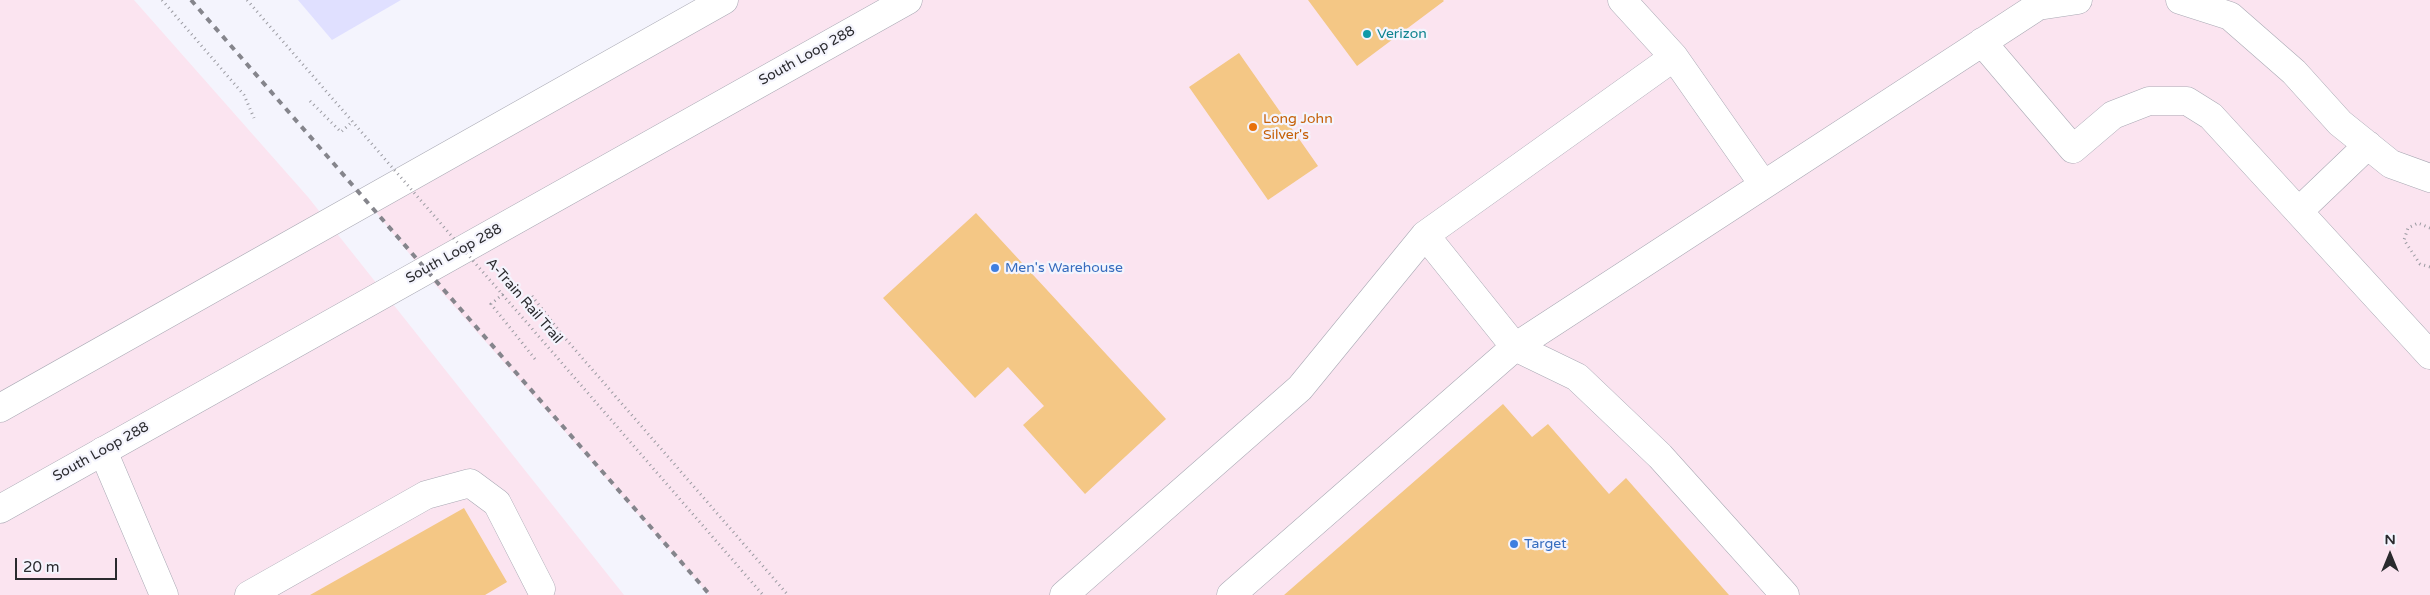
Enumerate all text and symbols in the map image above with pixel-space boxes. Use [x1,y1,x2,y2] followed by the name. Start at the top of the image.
[756,23,858,89] street label: South Loop 288
[1377,26,1427,42] place label: Verizon
[1361,28,1373,40] marker: Verizon
[1263,111,1333,144] place label: Long John Silver's
[1247,121,1259,133] marker: Long John Silver's
[403,221,505,287] street label: South Loop 288
[482,255,566,347] street label: A-Train Rail Trail
[1005,260,1123,276] place label: Men's Warehouse
[989,262,1001,274] marker: Men's Warehouse
[50,419,152,485] street label: South Loop 288
[2365,530,2415,580] north arrow
[2384,531,2396,548] text: N
[1524,536,1567,552] place label: Target
[1508,538,1520,550] marker: Target
[18,548,120,580] scale bar
[23,558,60,576] text: 20 m

